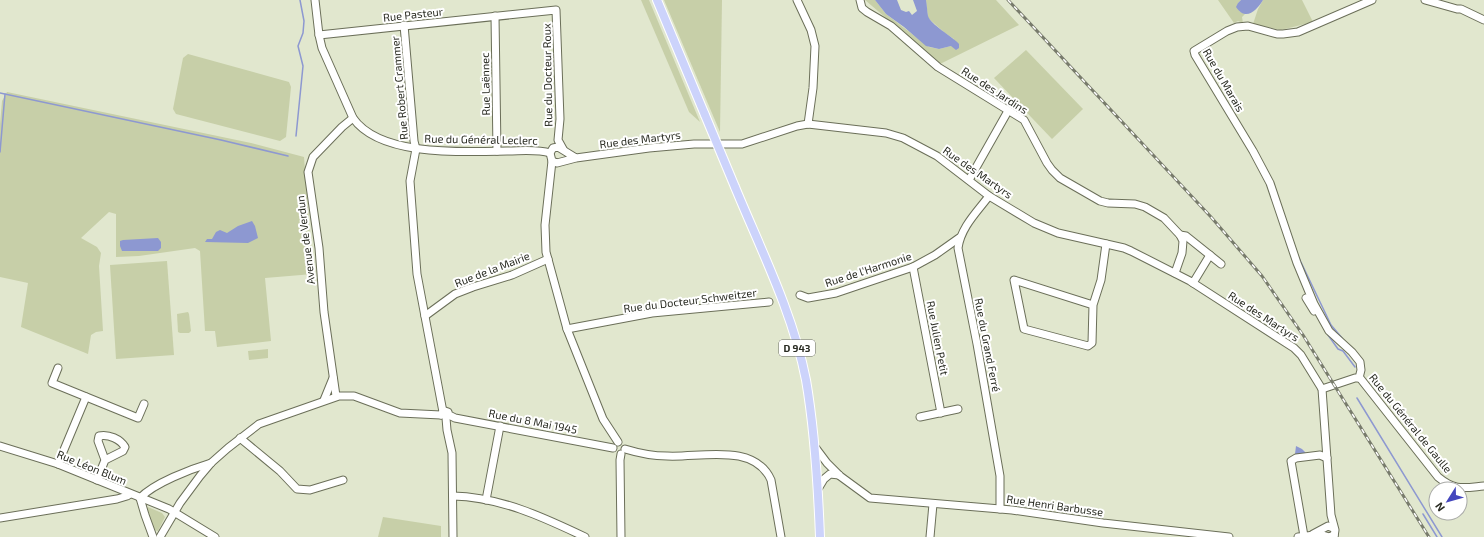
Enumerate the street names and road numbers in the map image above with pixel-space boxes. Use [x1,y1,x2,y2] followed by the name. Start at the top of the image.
[382,4,444,24] street label: Rue Pasteur
[540,23,554,127] street label: Rue du Docteur Roux
[388,35,410,140] street label: Rue Robert Crammer
[1201,46,1248,114] street label: Rue du Marais
[478,52,492,116] street label: Rue Laënnec
[959,64,1031,117] street label: Rue des Jardins
[599,128,682,150] street label: Rue des Martyrs
[424,132,538,146] street label: Rue du Général Leclerc
[941,143,1016,201] street label: Rue des Martyrs
[293,195,317,285] street label: Avenue de Verdun
[453,249,531,289] street label: Rue de la Mairie
[823,249,913,289] street label: Rue de l'Harmonie
[623,285,758,315] street label: Rue du Docteur Schweitzer
[1226,288,1302,344] street label: Rue des Martyrs
[973,297,1003,393] street label: Rue du Grand Ferré
[924,300,952,376] street label: Rue Julien Petit
[779,340,815,356] road number: D 943
[1367,371,1455,475] street label: Rue du Général de Gaulle
[488,406,578,436] street label: Rue du 8 Mai 1945
[55,447,129,487] street label: Rue Léon Blum
[1006,492,1104,518] street label: Rue Henri Barbusse

